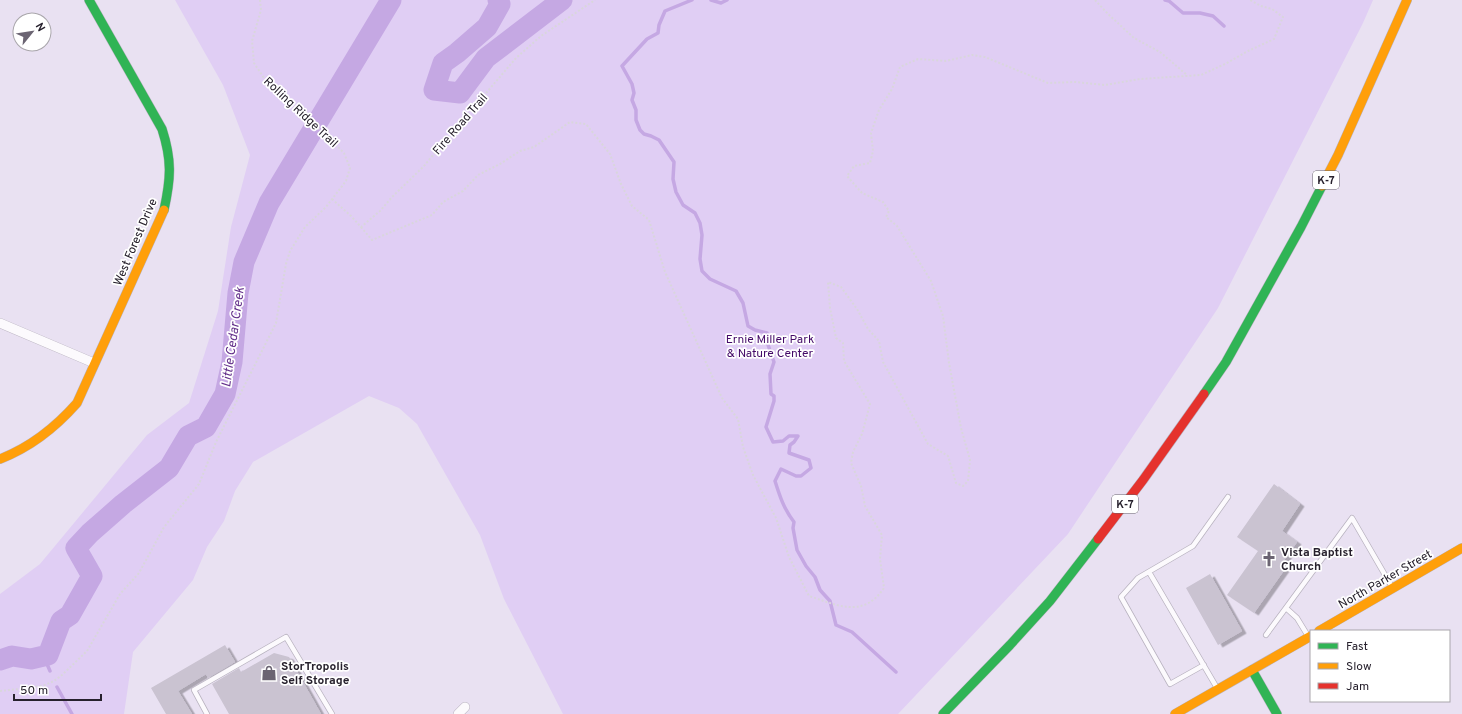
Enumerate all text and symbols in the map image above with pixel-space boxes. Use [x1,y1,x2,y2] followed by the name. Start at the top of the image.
[12,12,52,52] north arrow
[32,21,48,34] text: N
[260,74,341,151] street label: Rolling Ridge Trail
[430,91,492,159] street label: Fire Road Trail
[1313,171,1339,189] road number: K-7
[110,196,162,289] street label: West Forest Drive
[219,286,249,388] water label: Little Cedar Creek
[726,332,814,362] park label: Ernie Miller Park & Nature Center
[1112,495,1138,513] road number: K-7
[1281,545,1353,575] place label: Vista Baptist Church
[1336,547,1435,613] street label: North Parker Street
[1260,550,1278,568] church icon: Vista Baptist Church
[1310,630,1450,702] legend
[1346,639,1368,655] text: Fast
[281,659,350,689] place label: StorTropolis Self Storage
[1346,659,1372,675] text: Slow
[260,664,278,682] shop icon: StorTropolis Self Storage
[14,676,101,702] scale bar
[1346,679,1369,695] text: Jam
[20,683,48,699] text: 50 m

